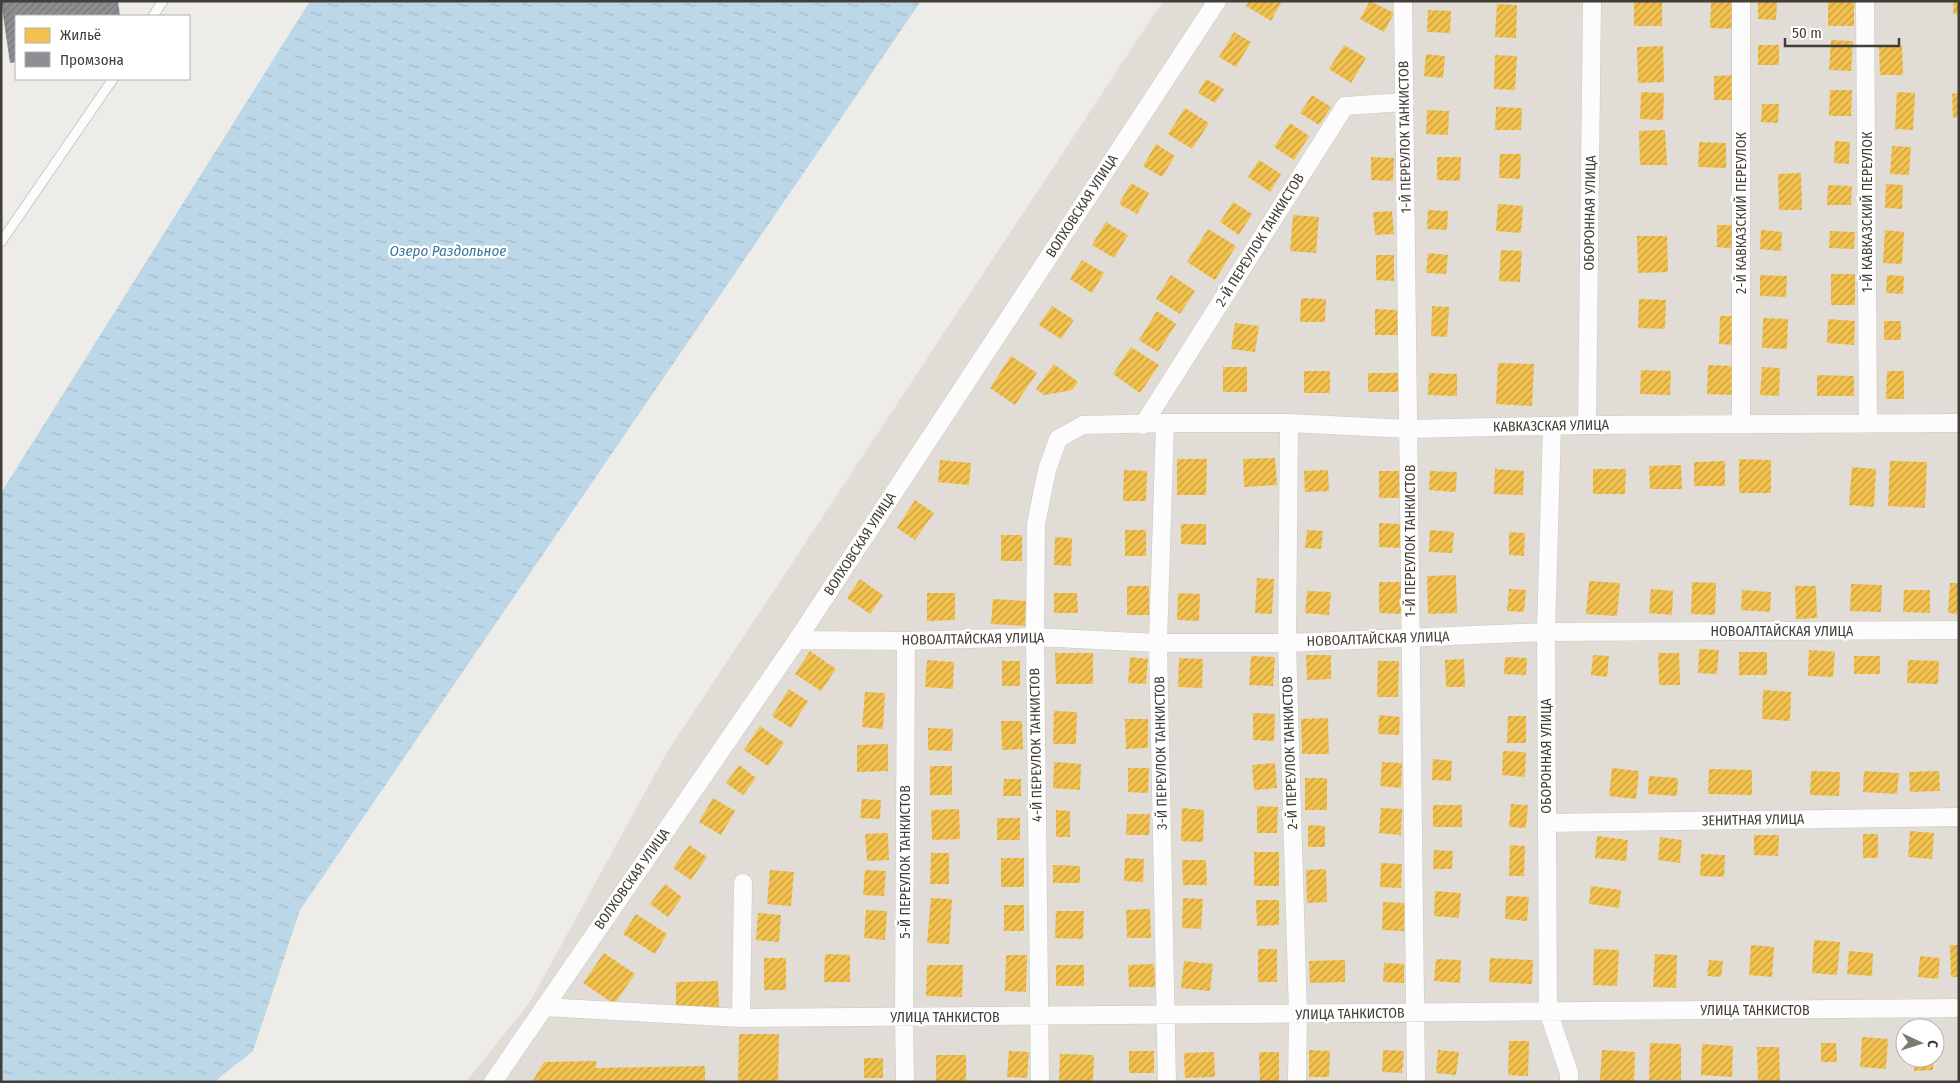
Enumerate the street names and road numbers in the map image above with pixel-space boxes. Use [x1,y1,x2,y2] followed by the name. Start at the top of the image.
[1395,60,1415,213] street label: 1-Й ПЕРЕУЛОК ТАНКИСТОВ
[1859,131,1876,293] street label: 1-Й КАВКАЗСКИЙ ПЕРЕУЛОК
[1733,132,1750,294] street label: 2-Й КАВКАЗСКИЙ ПЕРЕУЛОК
[1042,151,1122,261] street label: ВОЛХОВСКАЯ УЛИЦА
[1580,155,1600,271] street label: ОБОРОННАЯ УЛИЦА
[1212,170,1308,310] street label: 2-Й ПЕРЕУЛОК ТАНКИСТОВ
[1493,416,1610,436] street label: КАВКАЗСКАЯ УЛИЦА
[1402,464,1419,617] street label: 1-Й ПЕРЕУЛОК ТАНКИСТОВ
[820,489,900,599] street label: ВОЛХОВСКАЯ УЛИЦА
[1711,623,1854,640] street label: НОВОАЛТАЙСКАЯ УЛИЦА
[1306,628,1450,650] street label: НОВОАЛТАЙСКАЯ УЛИЦА
[901,629,1045,649] street label: НОВОАЛТАЙСКАЯ УЛИЦА
[1026,668,1046,822] street label: 4-Й ПЕРЕУЛОК ТАНКИСТОВ
[1151,676,1171,830] street label: 3-Й ПЕРЕУЛОК ТАНКИСТОВ
[1279,676,1301,830] street label: 2-Й ПЕРЕУЛОК ТАНКИСТОВ
[1538,698,1555,814] street label: ОБОРОННАЯ УЛИЦА
[897,785,914,939] street label: 5-Й ПЕРЕУЛОК ТАНКИСТОВ
[1702,811,1805,829] street label: ЗЕНИТНАЯ УЛИЦА
[591,825,674,933] street label: ВОЛХОВСКАЯ УЛИЦА
[1699,1002,1810,1019] street label: УЛИЦА ТАНКИСТОВ
[1294,1005,1405,1023] street label: УЛИЦА ТАНКИСТОВ
[889,1009,1000,1026] street label: УЛИЦА ТАНКИСТОВ

